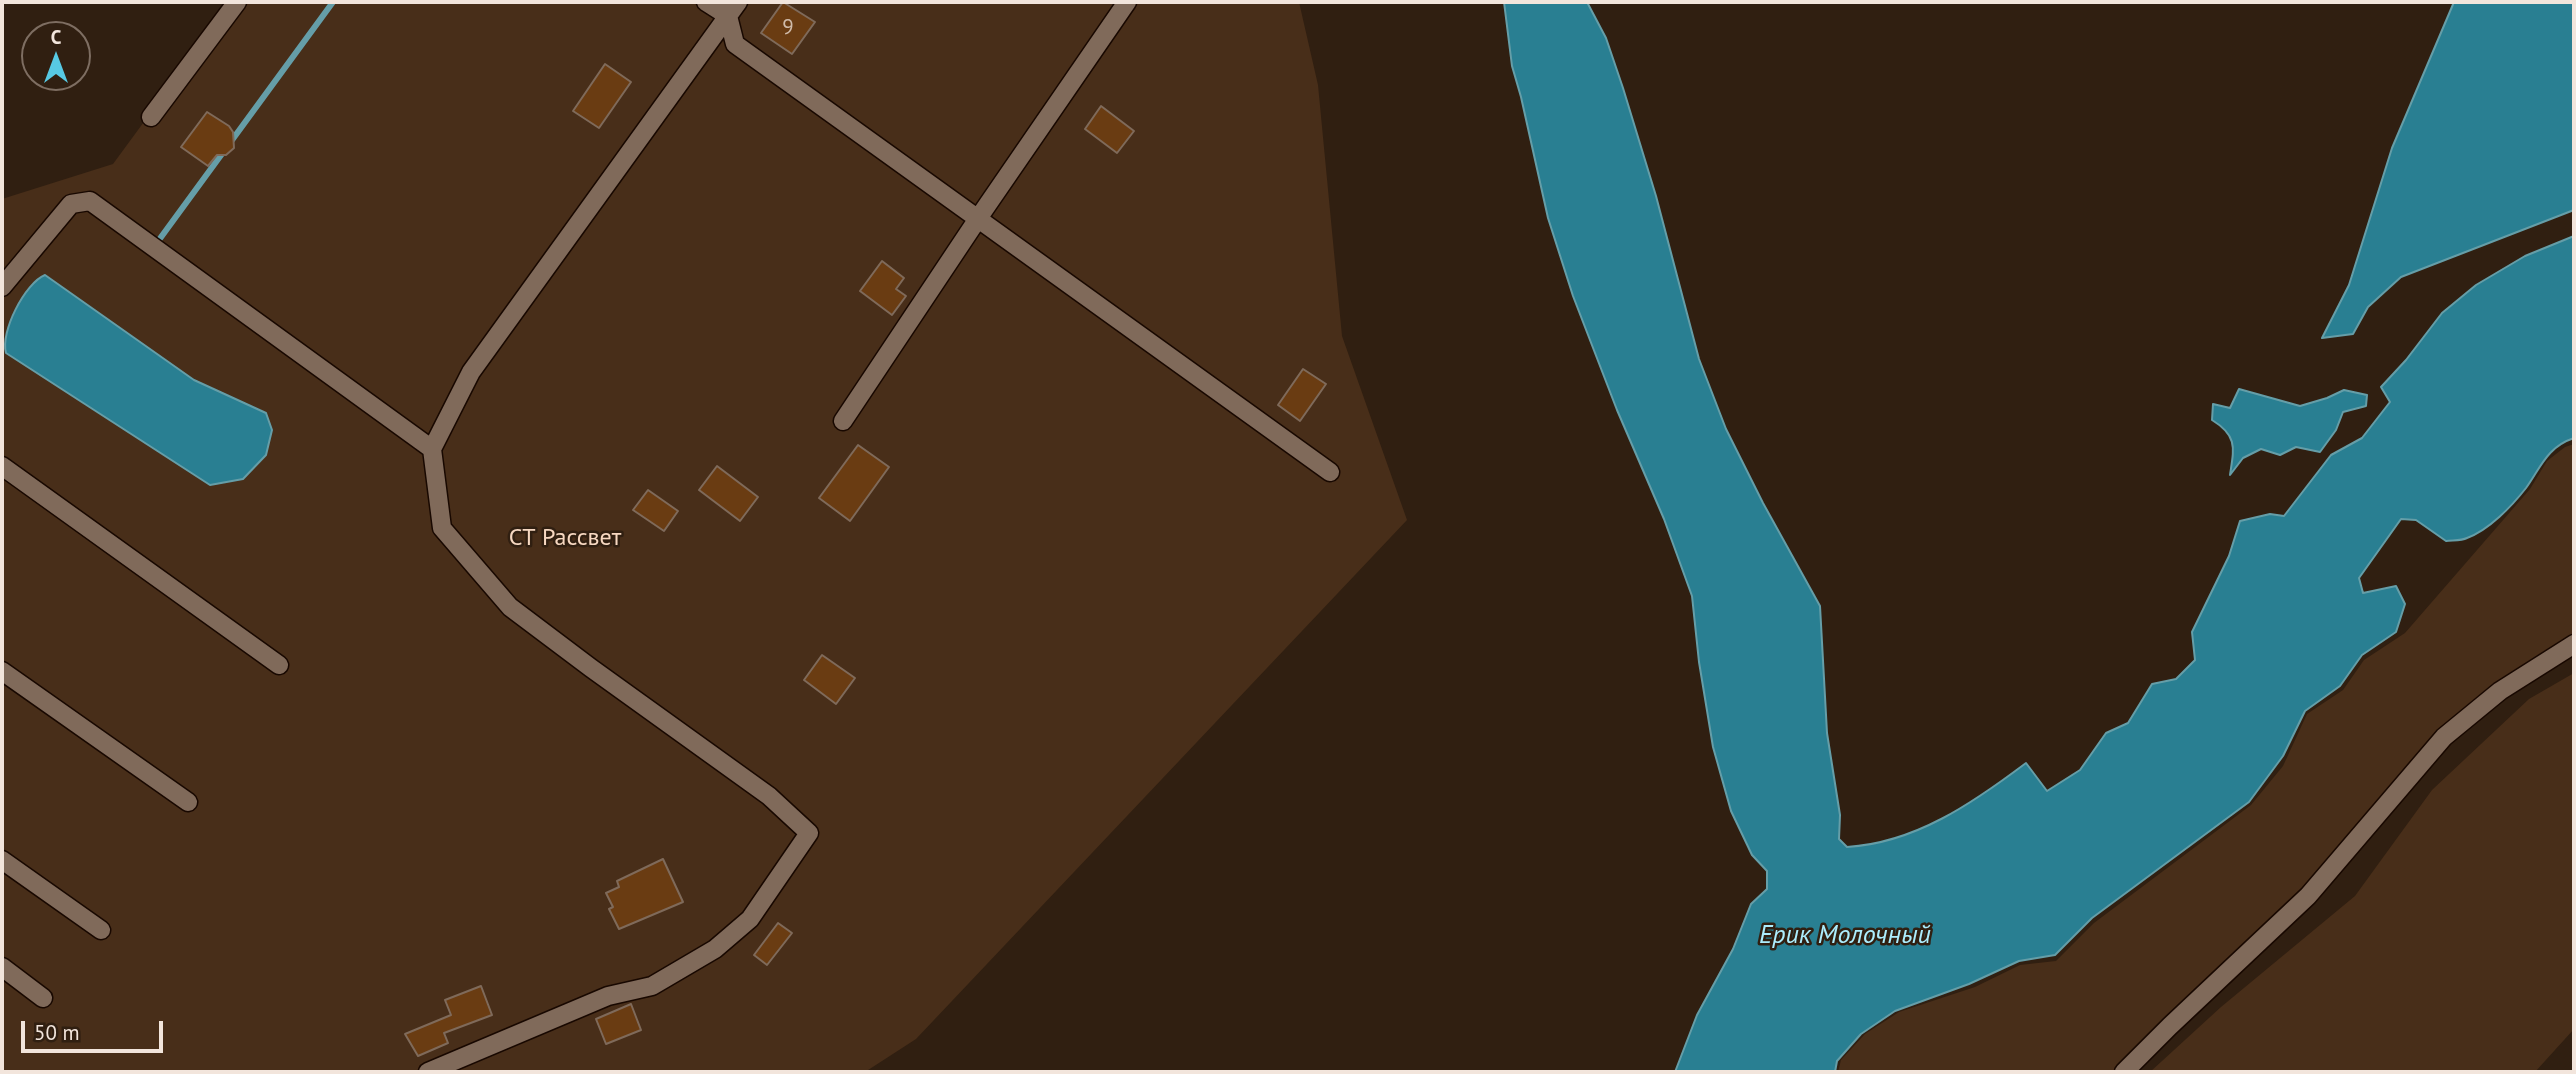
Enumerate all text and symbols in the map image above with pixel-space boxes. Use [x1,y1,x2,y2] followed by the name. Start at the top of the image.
[782,15,794,41] house number: 9
[21,21,91,91] north arrow
[51,25,61,49] text: С
[509,524,621,552] park label: СТ Рассвет
[1759,920,1931,952] water label: Ерик Молочный
[24,1007,166,1052] scale bar
[34,1019,80,1046] text: 50 m

